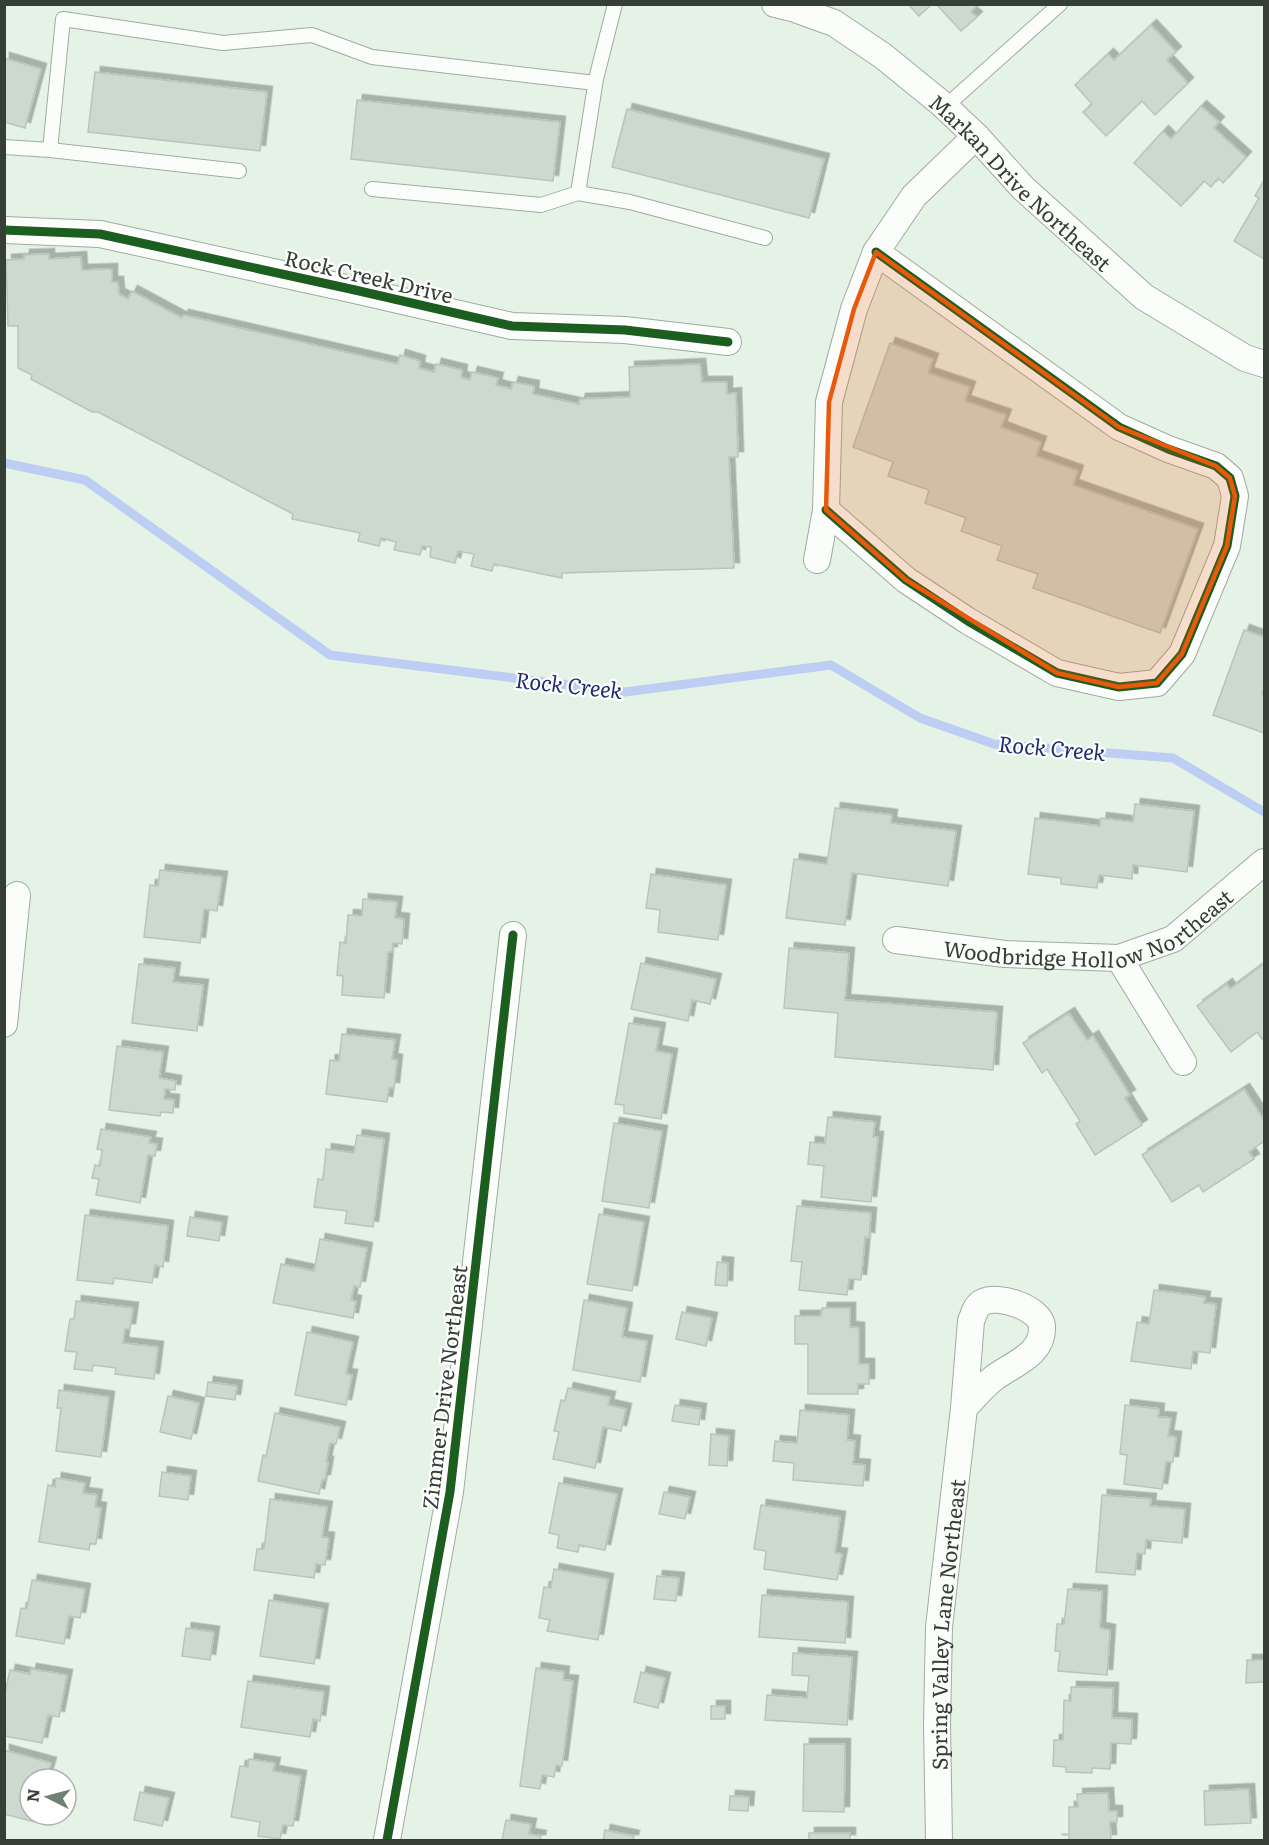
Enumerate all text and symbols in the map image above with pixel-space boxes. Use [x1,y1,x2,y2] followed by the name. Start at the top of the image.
[924,85,1120,277] street label: Markan Drive Northeast
[282,241,457,310] street label: Rock Creek Drive
[514,662,624,706] water label: Rock Creek
[997,726,1107,768] water label: Rock Creek
[942,880,1239,974] street label: Woodbridge Hollow Northeast
[413,1263,473,1511] street label: Zimmer Drive Northeast
[921,1477,971,1770] street label: Spring Valley Lane Northeast
[18,1767,78,1827] north arrow
[19,1787,45,1803] text: N

